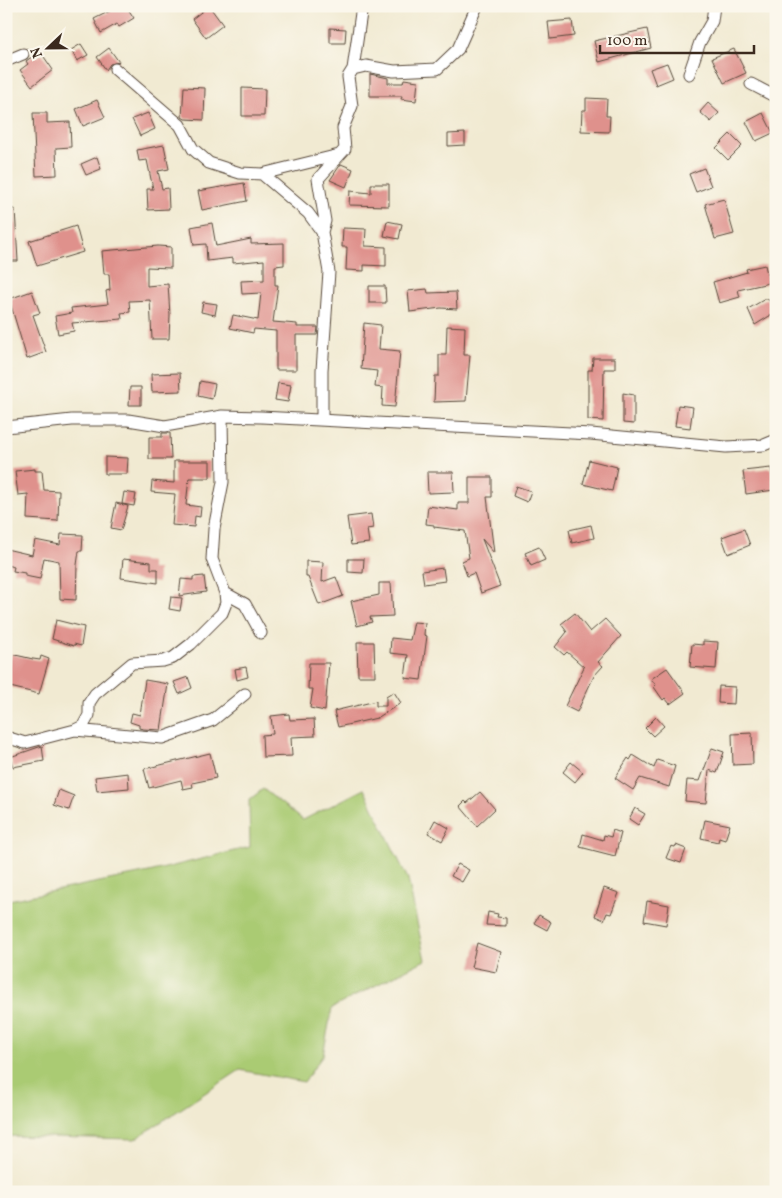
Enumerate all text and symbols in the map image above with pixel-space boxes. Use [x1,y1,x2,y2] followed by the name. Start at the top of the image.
[22,22,72,72] north arrow
[600,22,753,54] scale bar
[607,31,647,52] text: 100 m
[27,44,48,61] text: N

